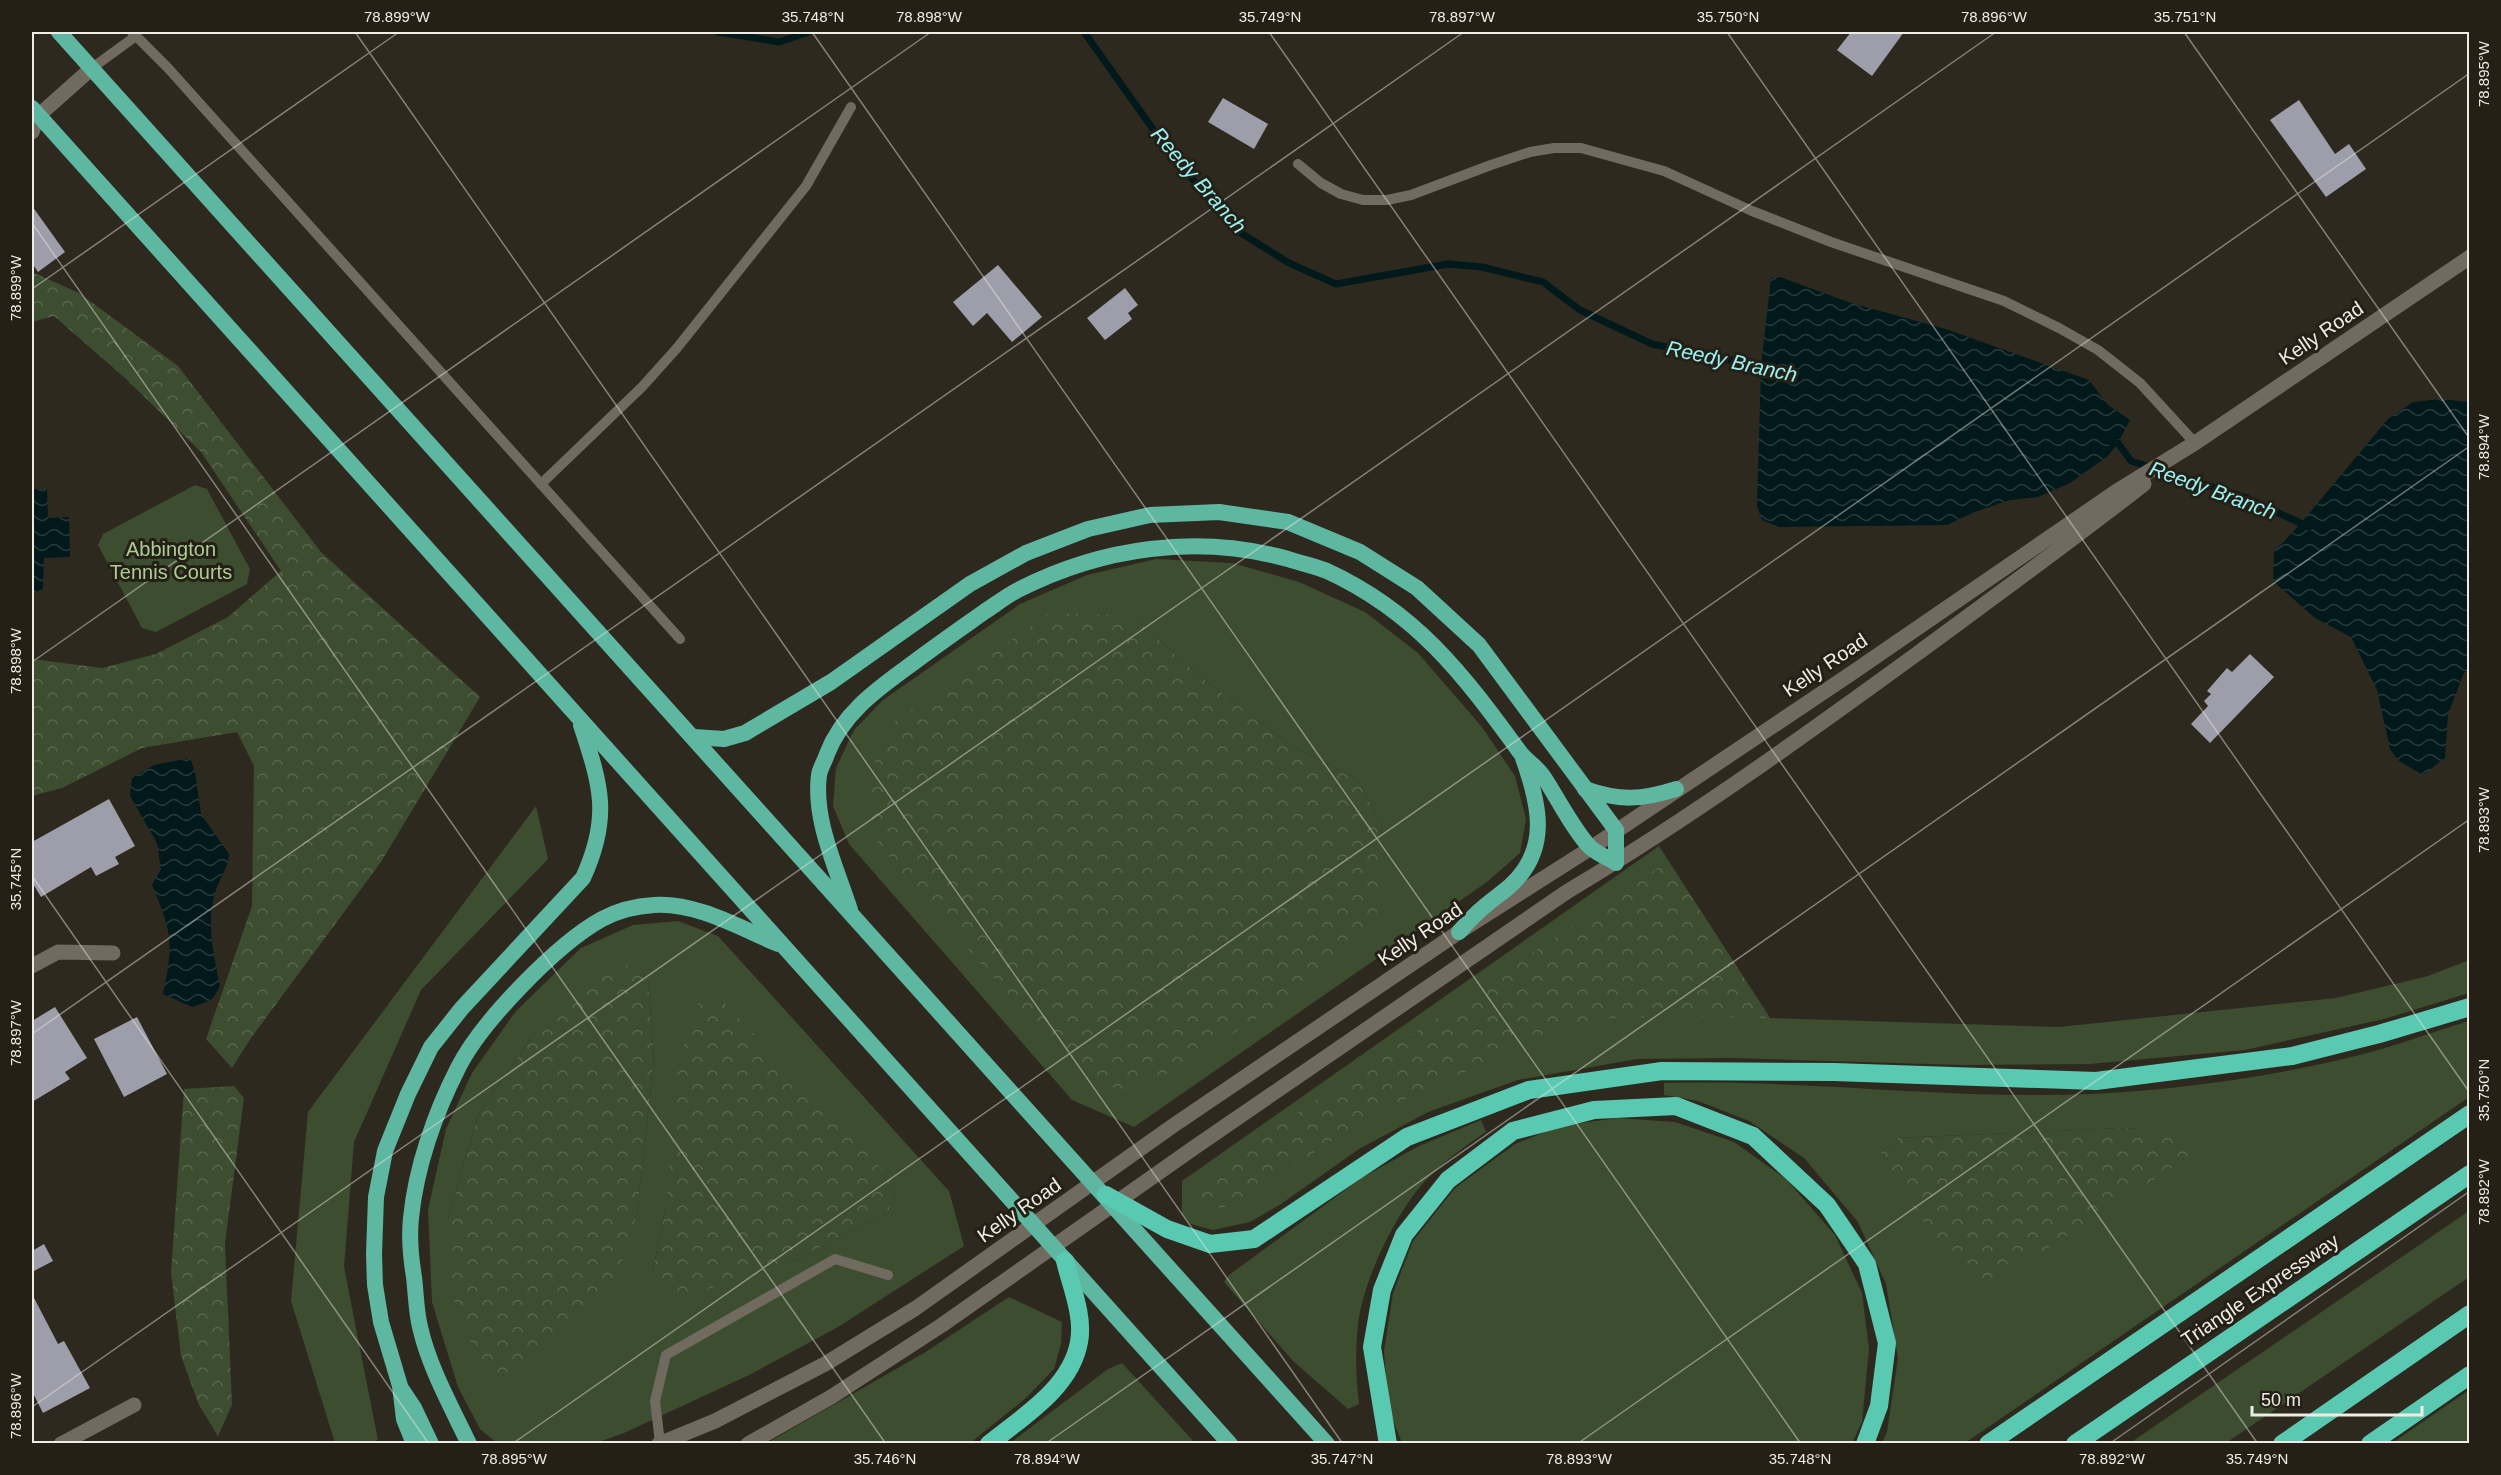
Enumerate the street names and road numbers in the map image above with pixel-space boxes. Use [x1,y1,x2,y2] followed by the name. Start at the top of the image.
[2275,297,2367,369] street label: Kelly Road
[1779,629,1871,701] street label: Kelly Road
[1374,898,1466,970] street label: Kelly Road
[973,1173,1065,1247] street label: Kelly Road
[2177,1229,2343,1351] street label: Triangle Expressway

